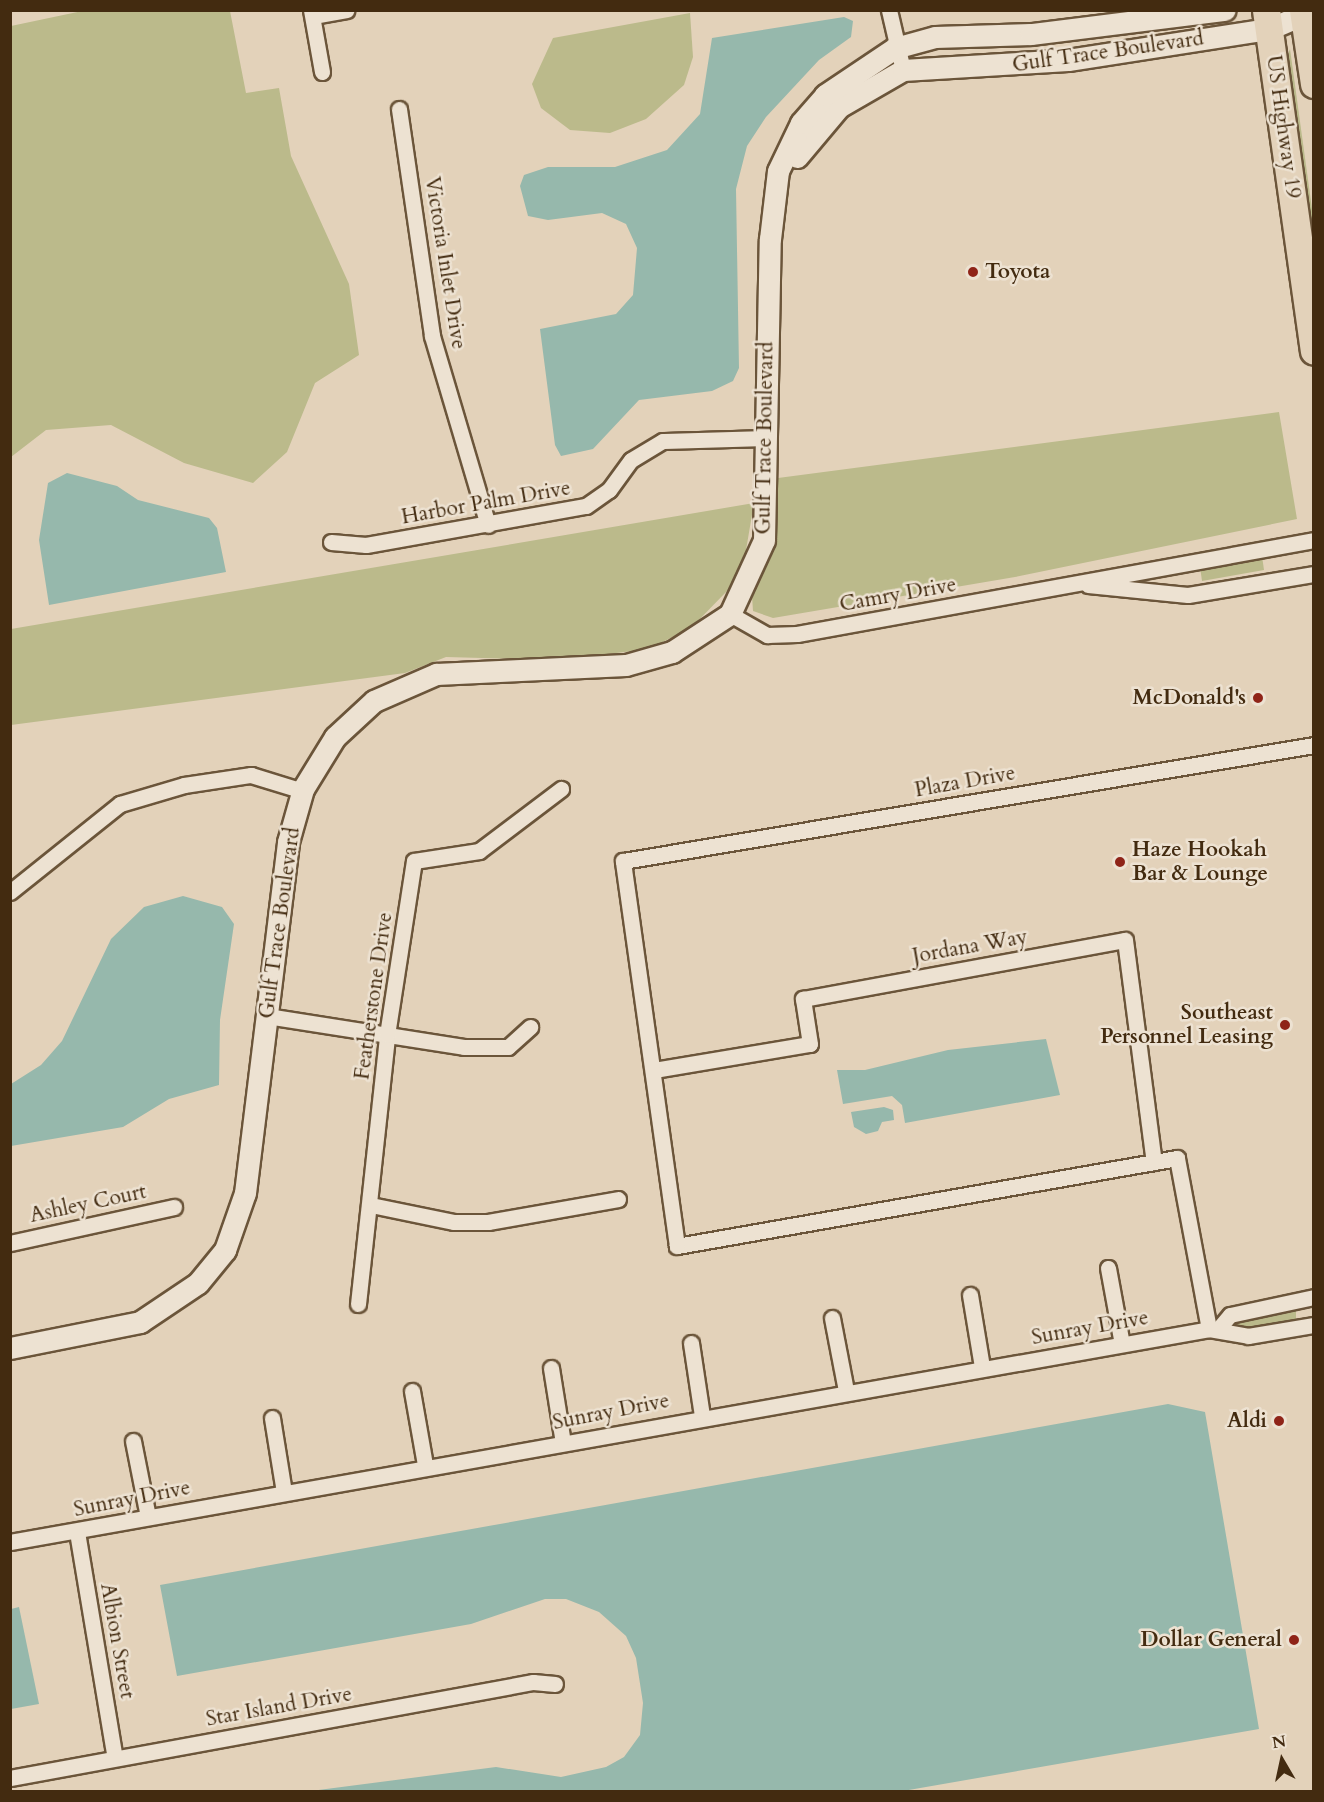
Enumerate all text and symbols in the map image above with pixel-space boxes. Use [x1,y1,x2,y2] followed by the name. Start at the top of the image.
[1011,26,1205,78] street label: Gulf Trace Boulevard
[1260,54,1306,200] street label: US Highway 19
[419,175,471,351] street label: Victoria Inlet Drive
[985,259,1050,285] place label: Toyota
[966,265,980,279] marker: Toyota
[751,341,779,535] street label: Gulf Trace Boulevard
[399,476,573,530] street label: Harbor Palm Drive
[838,572,958,618] street label: Camry Drive
[1132,685,1246,711] place label: McDonald's
[1251,691,1265,705] marker: McDonald's
[913,761,1017,803] street label: Plaza Drive
[254,826,306,1020] street label: Gulf Trace Boulevard
[1132,837,1268,887] place label: Haze Hookah Bar & Lounge
[1113,855,1127,869] marker: Haze Hookah Bar & Lounge
[350,911,398,1081] street label: Featherstone Drive
[911,924,1029,970] street label: Jordana Way
[1100,1000,1273,1050] place label: Southeast Personnel Leasing
[1278,1018,1292,1032] marker: Southeast Personnel Leasing
[28,1179,148,1229] street label: Ashley Court
[1030,1305,1150,1351] street label: Sunray Drive
[551,1388,671,1436] street label: Sunray Drive
[1227,1408,1267,1434] place label: Aldi
[1272,1414,1286,1428] marker: Aldi
[72,1475,192,1523] street label: Sunray Drive
[94,1581,140,1701] street label: Albion Street
[1141,1627,1282,1653] place label: Dollar General
[1287,1633,1301,1647] marker: Dollar General
[204,1682,354,1732] street label: Star Island Drive
[1252,1730,1312,1790] north arrow
[1271,1730,1288,1754] text: N

